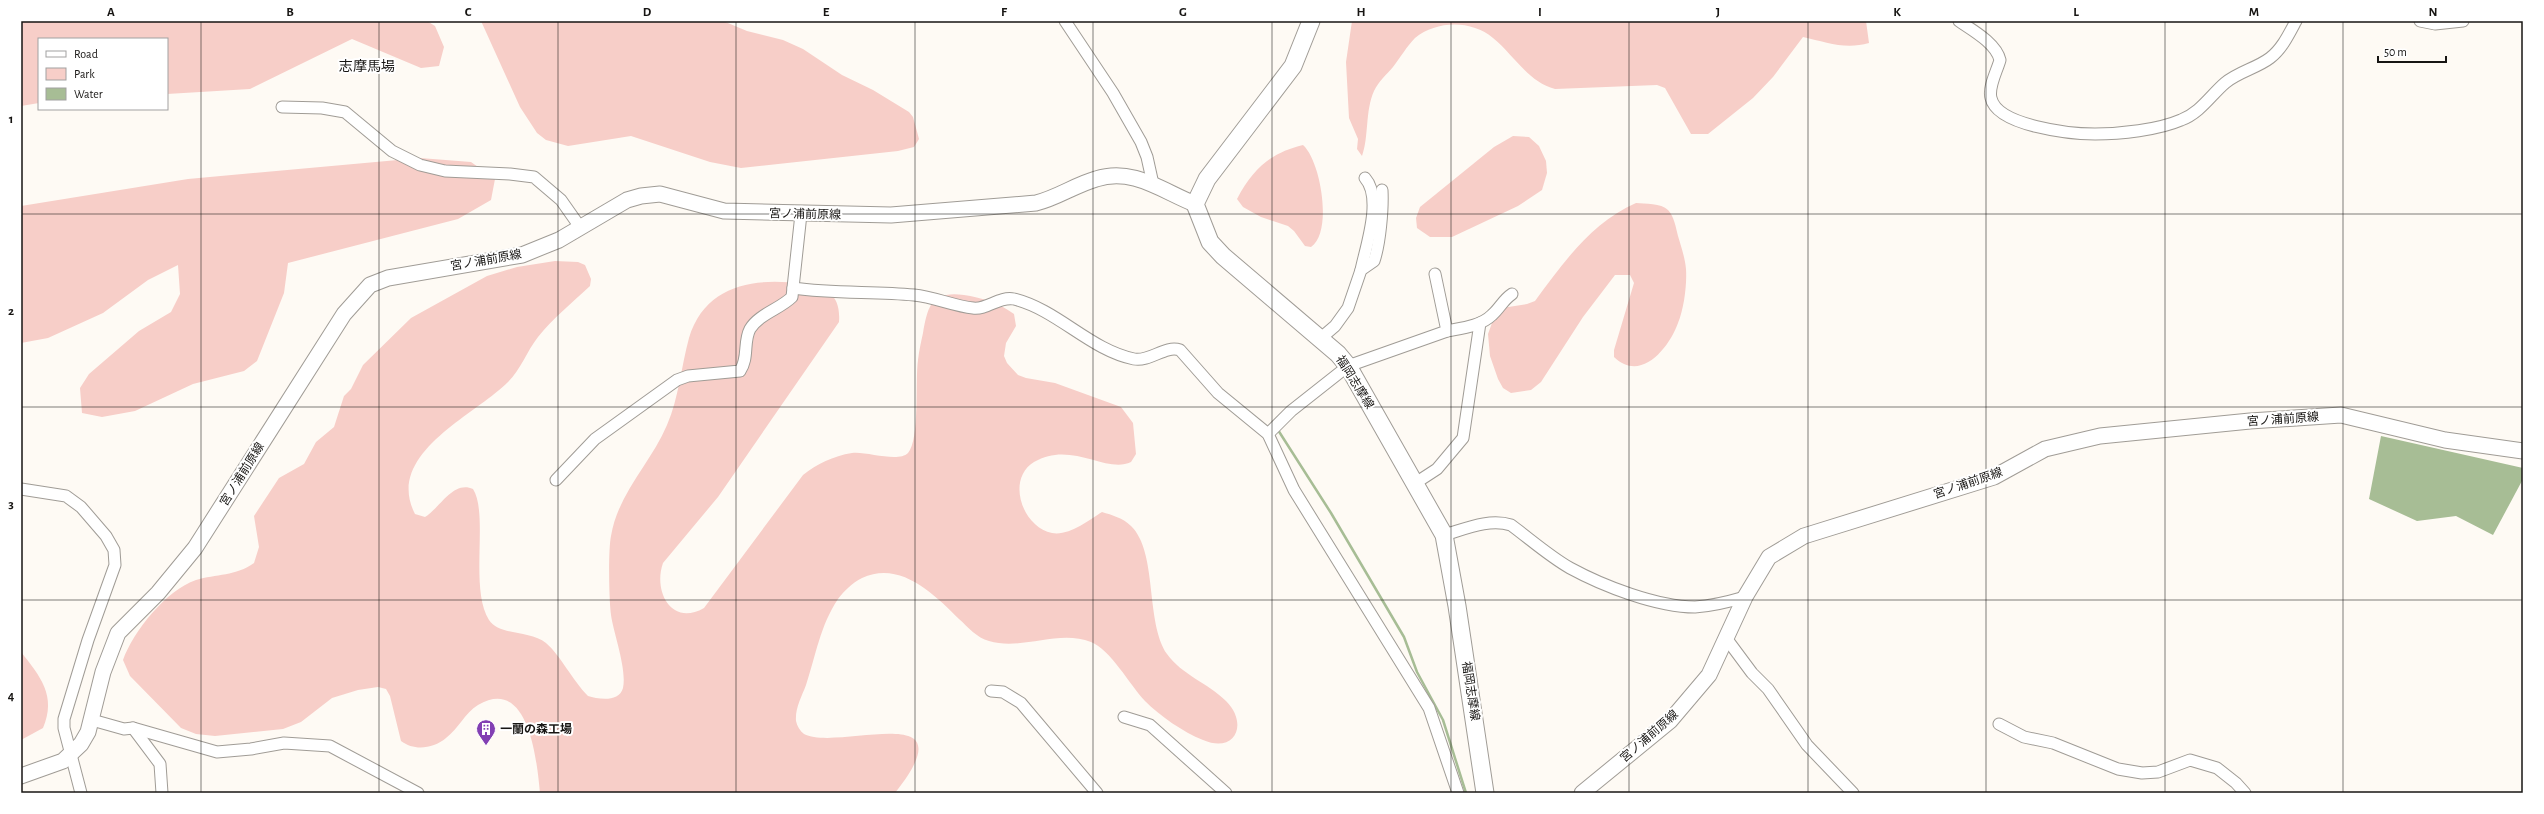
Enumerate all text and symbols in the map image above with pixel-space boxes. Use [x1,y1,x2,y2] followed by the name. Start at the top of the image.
[107,6,115,19] text: A
[286,6,294,19] text: B
[465,6,472,19] text: C
[643,6,652,19] text: D
[823,6,830,19] text: E
[1001,6,1008,19] text: F
[1179,6,1187,19] text: G
[1356,6,1366,19] text: H
[1538,6,1542,19] text: I
[1716,6,1720,19] text: J
[1893,6,1901,19] text: K
[2073,6,2079,19] text: L
[2249,6,2259,19] text: M
[2428,6,2438,19] text: N
[38,38,168,110] legend
[2378,38,2446,64] scale bar
[2384,46,2407,58] text: 50 m
[74,48,98,60] text: Road
[339,59,395,74] district label: 志摩馬場
[74,68,95,80] text: Park
[74,88,103,100] text: Water
[9,113,13,126] text: 1
[769,206,841,221] street label: 宮ノ浦前原線
[449,247,523,272] street label: 宮ノ浦前原線
[8,305,14,318] text: 2
[1334,353,1377,411] street label: 福岡志摩線
[2247,410,2319,427] street label: 宮ノ浦前原線
[217,440,266,508] street label: 宮ノ浦前原線
[1932,465,2004,500] street label: 宮ノ浦前原線
[8,498,14,511] text: 3
[1460,660,1483,722] street label: 福岡志摩線
[8,690,15,703] text: 4
[1617,707,1680,764] street label: 宮ノ浦前原線
[475,718,497,746] building icon: 一蘭の森工場
[500,723,572,735] place label: 一蘭の森工場

